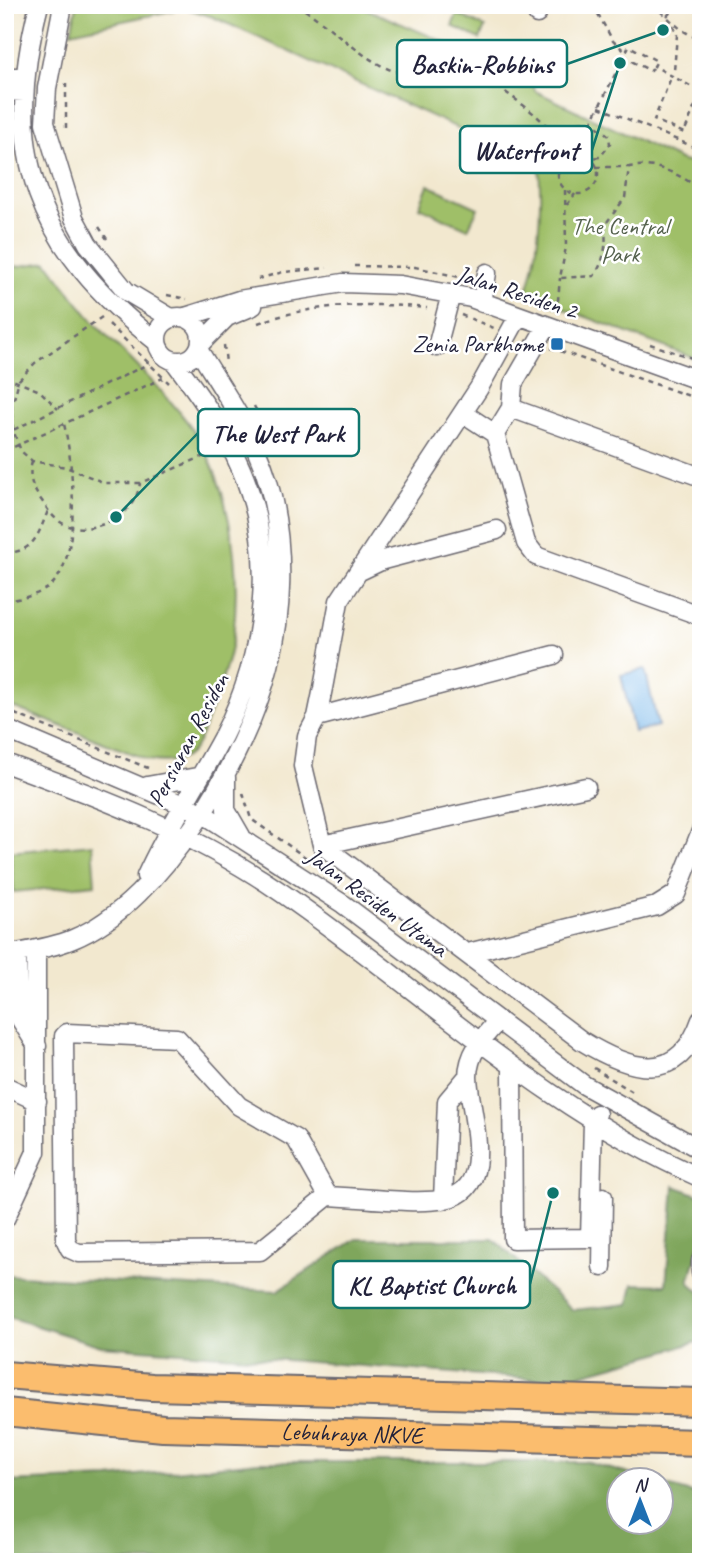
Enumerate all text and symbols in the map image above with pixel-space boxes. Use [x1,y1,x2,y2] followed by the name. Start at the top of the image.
[397,40,567,87] callout: Baskin-Robbins
[411,48,556,81] text: Baskin-Robbins
[460,126,592,173] callout: Waterfront
[474,134,582,167] text: Waterfront
[572,211,672,269] park label: The Central Park
[452,258,583,326] street label: Jalan Residen 2
[412,329,545,359] place label: Zenia Parkhome
[549,336,565,352] marker: Zenia Parkhome
[198,409,359,456] callout: The West Park
[212,417,346,450] text: The West Park
[140,667,236,812] street label: Persiaran Residen
[300,840,455,964] street label: Jalan Residen Utama
[333,1261,530,1308] callout: KL Baptist Church
[348,1269,517,1302] text: KL Baptist Church
[281,1416,427,1450] street label: Lebuhraya NKVE
[604,1466,674,1536] north arrow
[634,1473,649,1497] text: N

